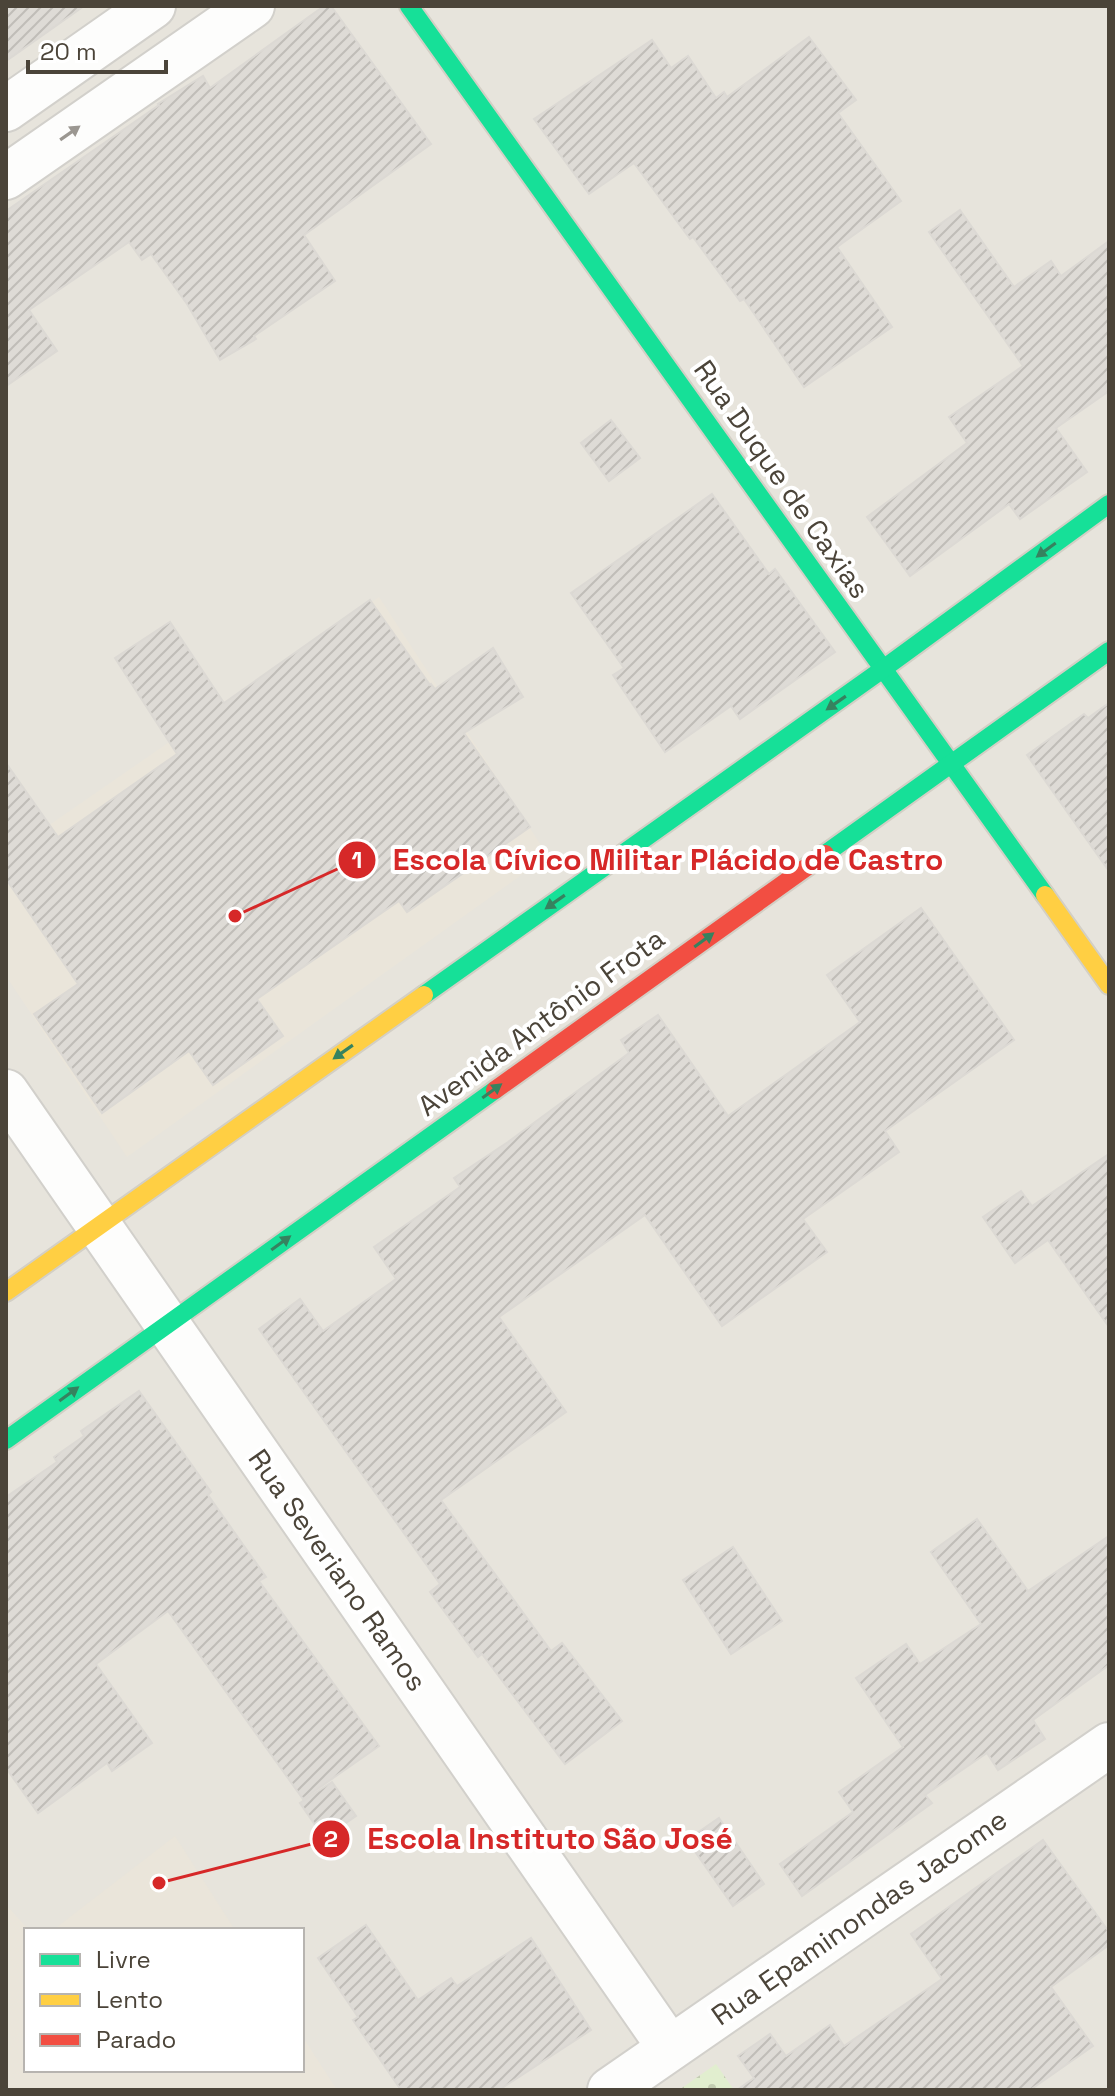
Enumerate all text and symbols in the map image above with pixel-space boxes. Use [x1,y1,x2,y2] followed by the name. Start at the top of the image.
[28,24,166,74] scale bar
[40,36,97,67] text: 20 m
[59,125,81,141] one-way arrow
[686,353,878,605] street label: Rua Duque de Caxias
[1035,542,1057,558] one-way arrow
[825,695,846,710] one-way arrow
[337,833,960,887] callout: Escola Cívico Militar Plácido de Castro
[393,840,943,879] text: Escola Cívico Militar Plácido de Castro
[352,844,362,875] text: 1
[545,894,566,909] one-way arrow
[410,920,672,1124] street label: Avenida Antônio Frota
[693,933,714,948] one-way arrow
[332,1044,354,1060] one-way arrow
[482,1084,502,1100] one-way arrow
[270,1235,291,1251] one-way arrow
[59,1387,80,1402] one-way arrow
[241,1442,435,1698] street label: Rua Severiano Ramos
[704,1801,1014,2033] street label: Rua Epaminondas Jacome
[311,1812,748,1866] callout: Escola Instituto São José
[367,1819,733,1858] text: Escola Instituto São José
[324,1823,338,1854] text: 2
[24,1928,304,2072] legend
[96,1944,151,1975] text: Livre
[96,1984,163,2015] text: Lento
[96,2024,176,2055] text: Parado

